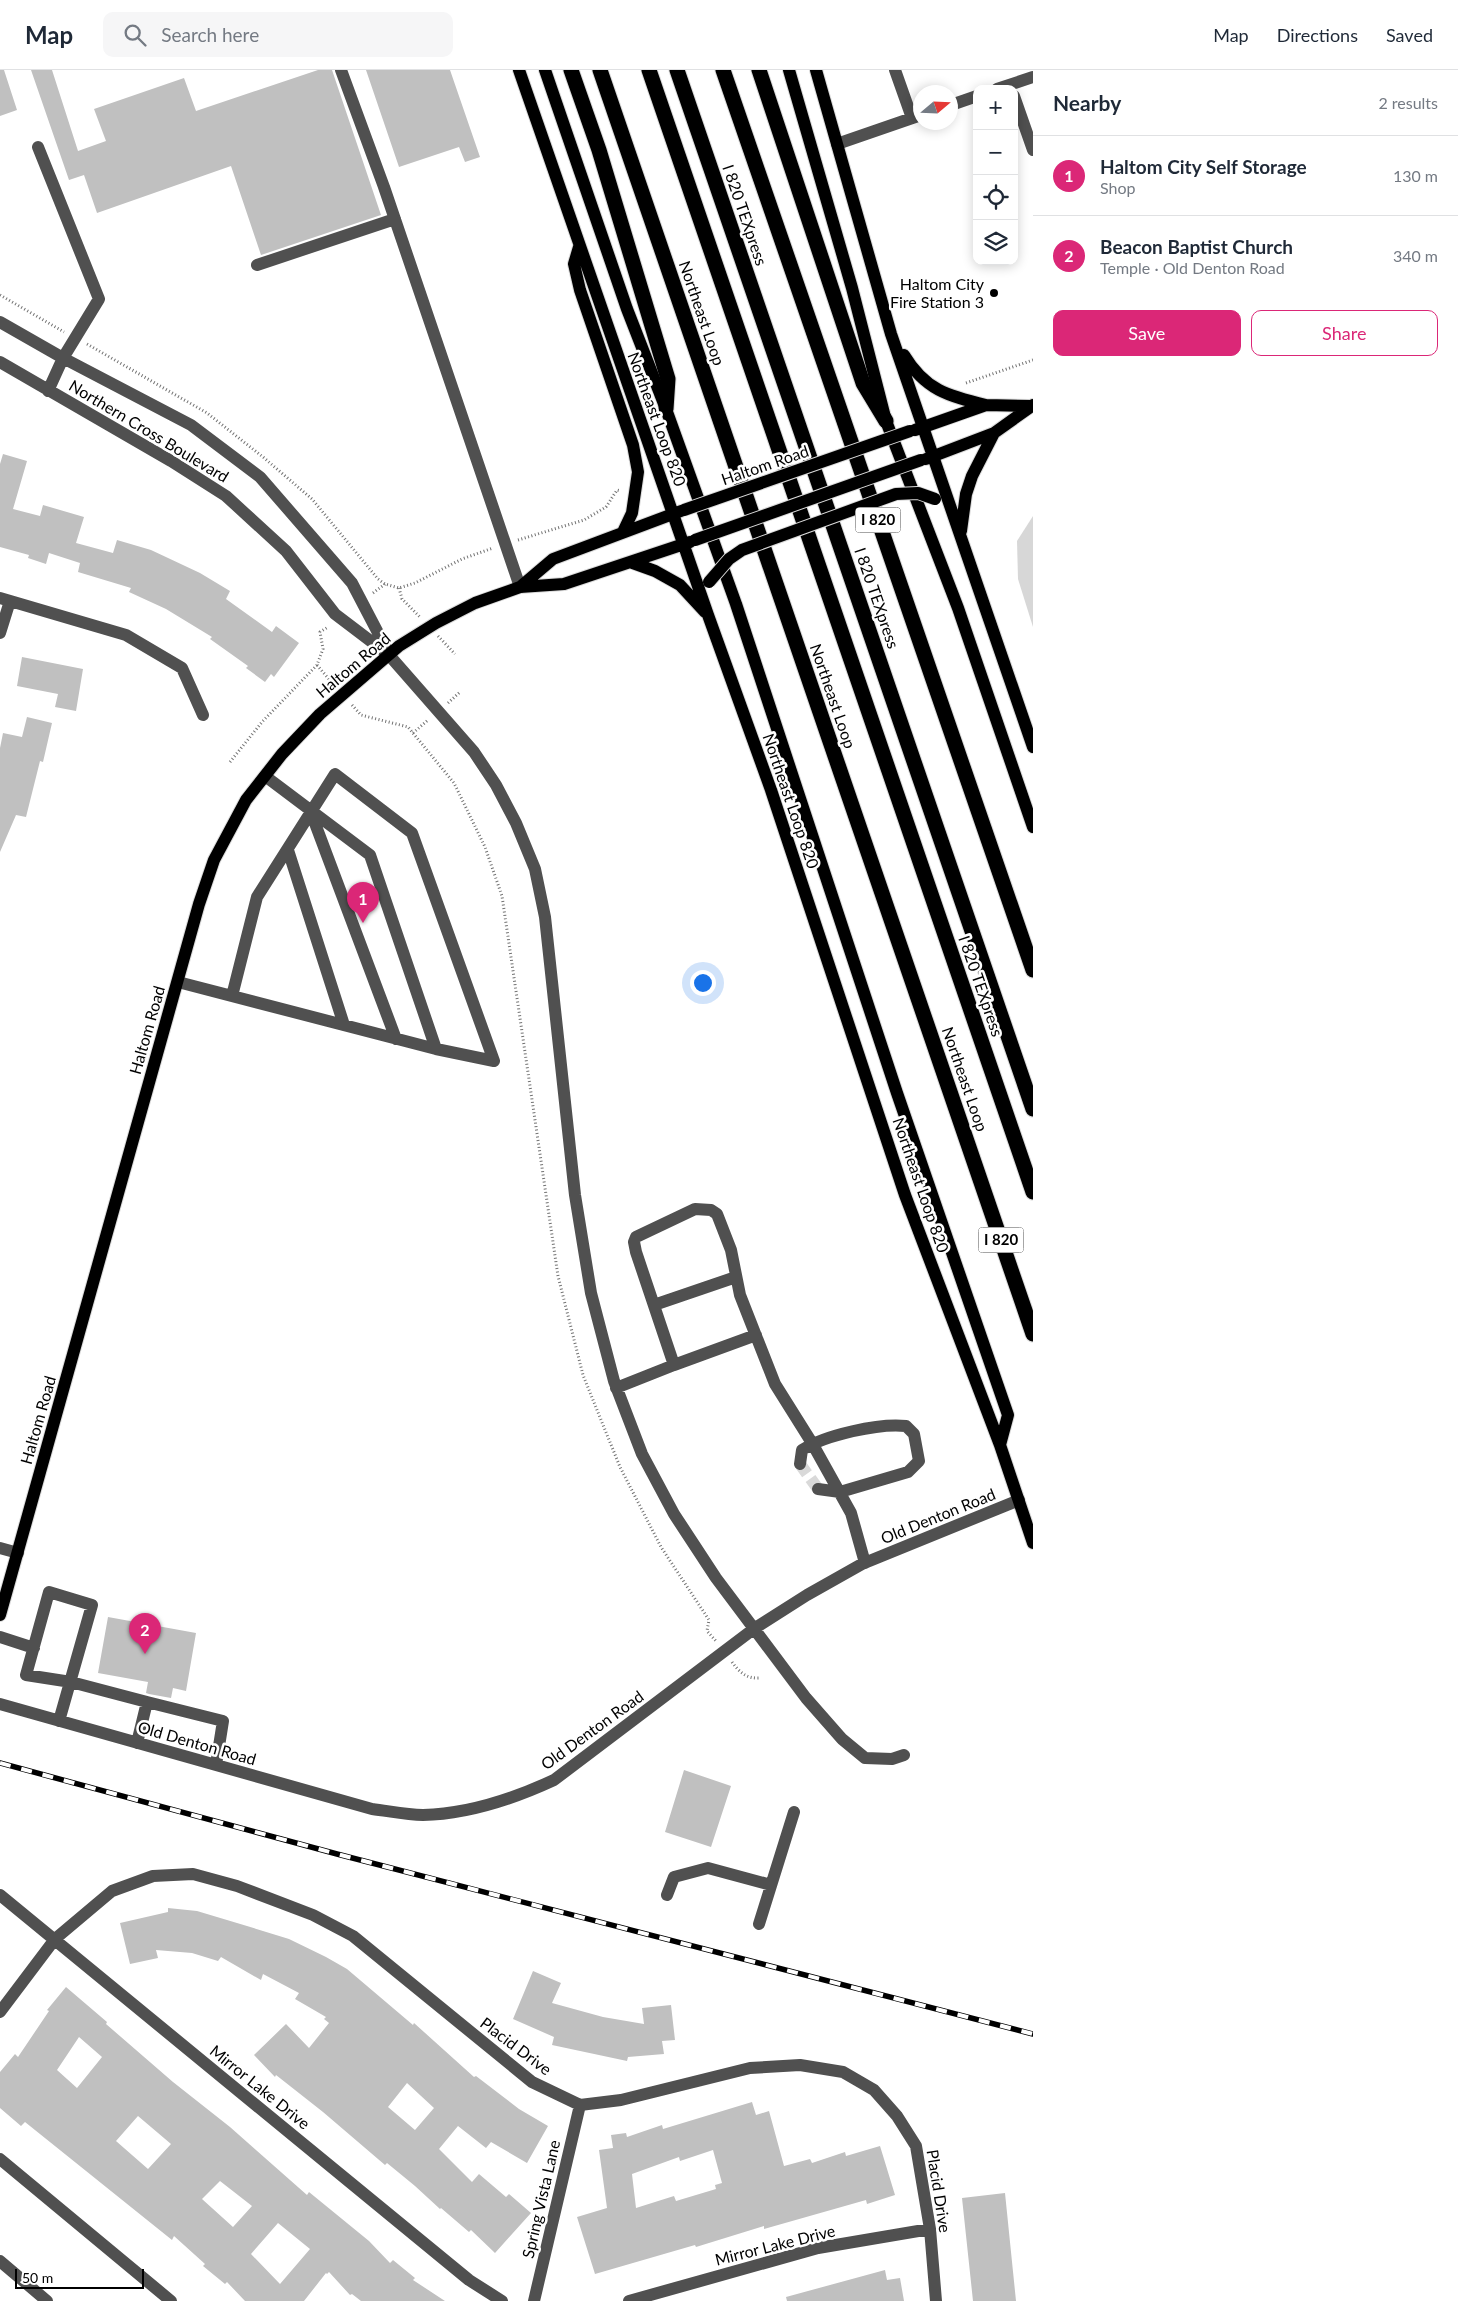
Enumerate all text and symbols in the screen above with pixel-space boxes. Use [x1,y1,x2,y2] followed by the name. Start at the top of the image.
[103,12,453,57] search box
[25,20,73,49] text: Map
[121,21,149,49] icon: search
[161,23,259,46] text: Search here
[1213,24,1249,46] text: Map
[1277,24,1358,46] text: Directions
[1386,24,1433,46] text: Saved
[913,85,958,130] north arrow
[973,85,1018,265] map controls
[973,85,1018,130] button: +
[1053,90,1121,115] text: Nearby
[1378,93,1438,112] text: 2 results
[973,130,1018,175] button: −
[1100,155,1307,178] text: Haltom City Self Storage
[719,162,772,268] street label: I 820 TEXpress
[1064,166,1074,185] text: 1
[1393,166,1438,185] text: 130 m
[973,175,1018,220] button: locate
[1100,178,1136,197] text: Shop
[973,220,1018,265] button: layers
[1100,235,1293,258] text: Beacon Baptist Church
[1064,246,1074,265] text: 2
[1393,246,1438,265] text: 340 m
[676,258,729,368] street label: Northeast Loop
[1100,258,1285,277] text: Temple · Old Denton Road
[890,274,985,311] place label: Haltom City Fire Station 3
[988,287,1000,299] marker: Haltom City Fire Station 3
[1053,310,1241,356] button: Save
[1251,310,1438,356] button: Share
[624,349,691,489] street label: Northeast Loop 820
[66,375,232,486] street label: Northern Cross Boulevard
[719,441,811,488] street label: Haltom Road
[856,508,900,532] road number: I 820
[851,545,904,651] street label: I 820 TEXpress
[312,628,394,701] street label: Haltom Road
[807,641,860,751] street label: Northeast Loop
[759,731,823,871] street label: Northeast Loop 820
[347,882,379,923] pin: 1
[955,933,1008,1039] street label: I 820 TEXpress
[690,970,716,996] your location
[125,983,168,1076] street label: Haltom Road
[939,1024,992,1134] street label: Northeast Loop
[889,1115,953,1255] street label: Northeast Loop 820
[978,1228,1024,1252] road number: I 820
[16,1373,59,1466] street label: Haltom Road
[878,1484,998,1547] street label: Old Denton Road
[129,1613,161,1654] pin: 2
[537,1686,647,1773] street label: Old Denton Road
[136,1717,258,1768] street label: Old Denton Road
[477,2013,556,2078] street label: Placid Drive
[207,2040,314,2133] street label: Mirror Lake Drive
[518,2138,563,2260] street label: Spring Vista Lane
[924,2148,955,2234] street label: Placid Drive
[713,2220,837,2269] street label: Mirror Lake Drive
[15,2266,144,2289] scale bar
[22,2269,53,2286] text: 50 m

